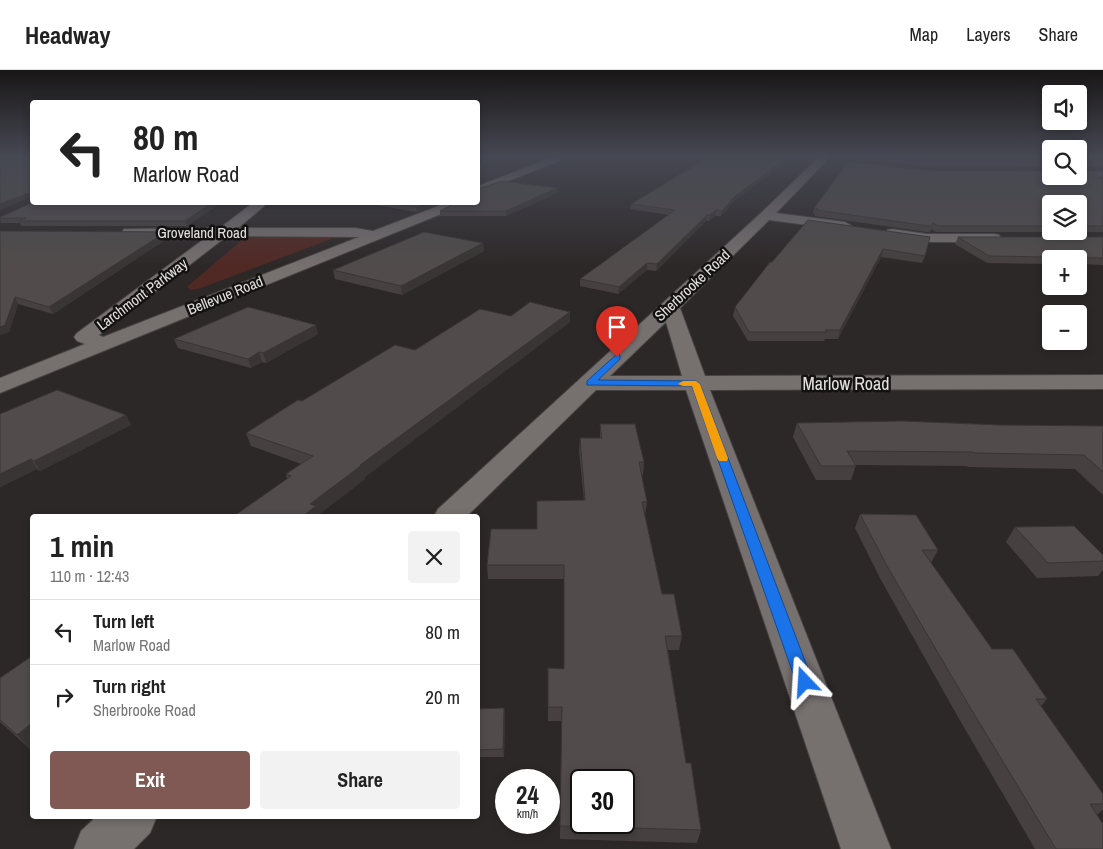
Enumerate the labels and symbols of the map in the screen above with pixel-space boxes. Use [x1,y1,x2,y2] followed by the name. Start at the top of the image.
[157,222,247,243] street label: Groveland Road
[650,244,734,326] street label: Sherbrooke Road
[92,252,192,335] street label: Larchmont Parkway
[184,270,266,320] street label: Bellevue Road
[596,306,638,357] pin
[803,371,889,396] street label: Marlow Road
[778,655,830,707] position arrow
[570,769,635,834] speed limit sign: 30

